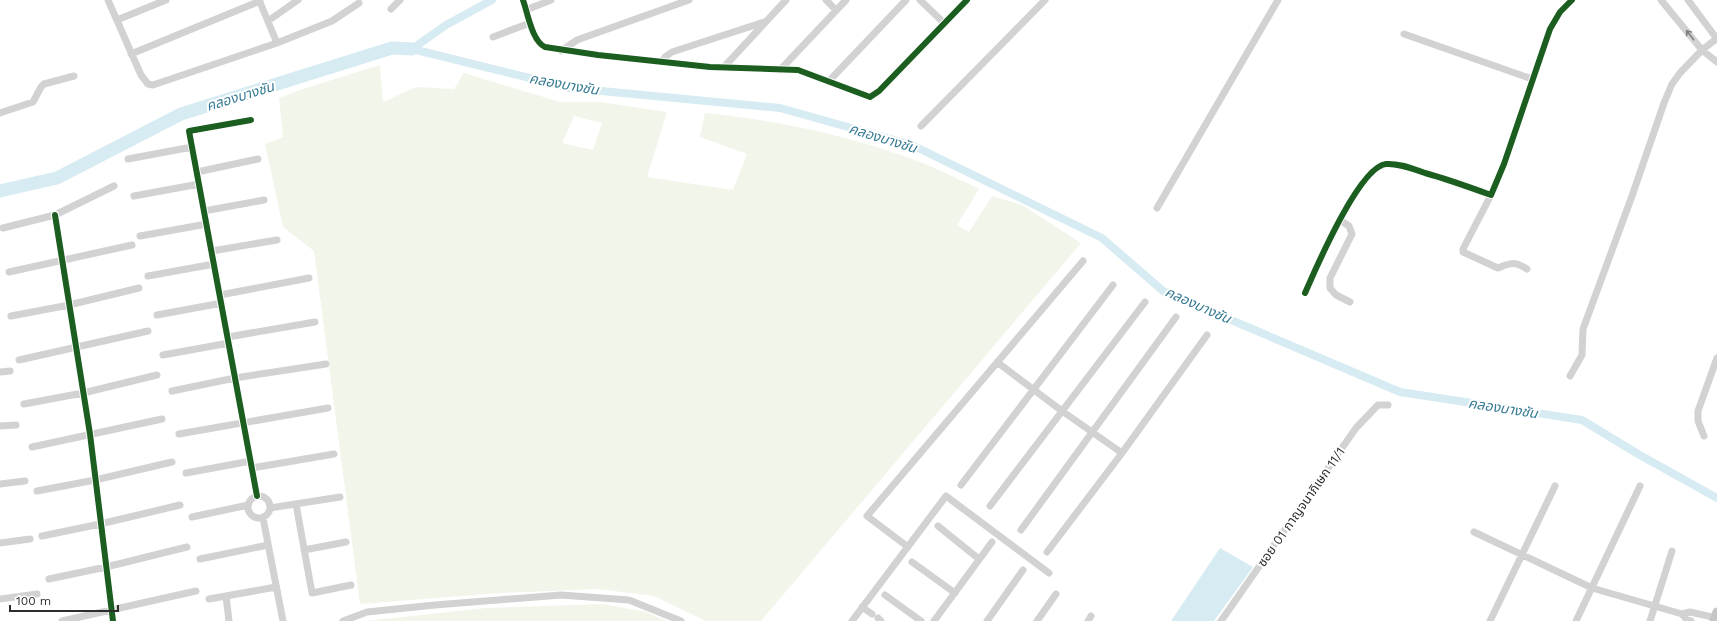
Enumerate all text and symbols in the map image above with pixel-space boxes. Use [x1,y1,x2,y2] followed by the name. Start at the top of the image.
[1686,29,1694,40] one-way arrow
[528,70,601,98] water label: คลองบางชัน
[204,78,277,114] water label: คลองบางชัน
[847,120,920,156] water label: คลองบางชัน
[1163,283,1235,327] water label: คลองบางชัน
[1467,395,1540,422] water label: คลองบางชัน
[1254,444,1348,570] street label: ซอย 01 กาญจนาภิเษก 11/1
[10,587,118,613] scale bar
[16,594,51,608] text: 100 m

